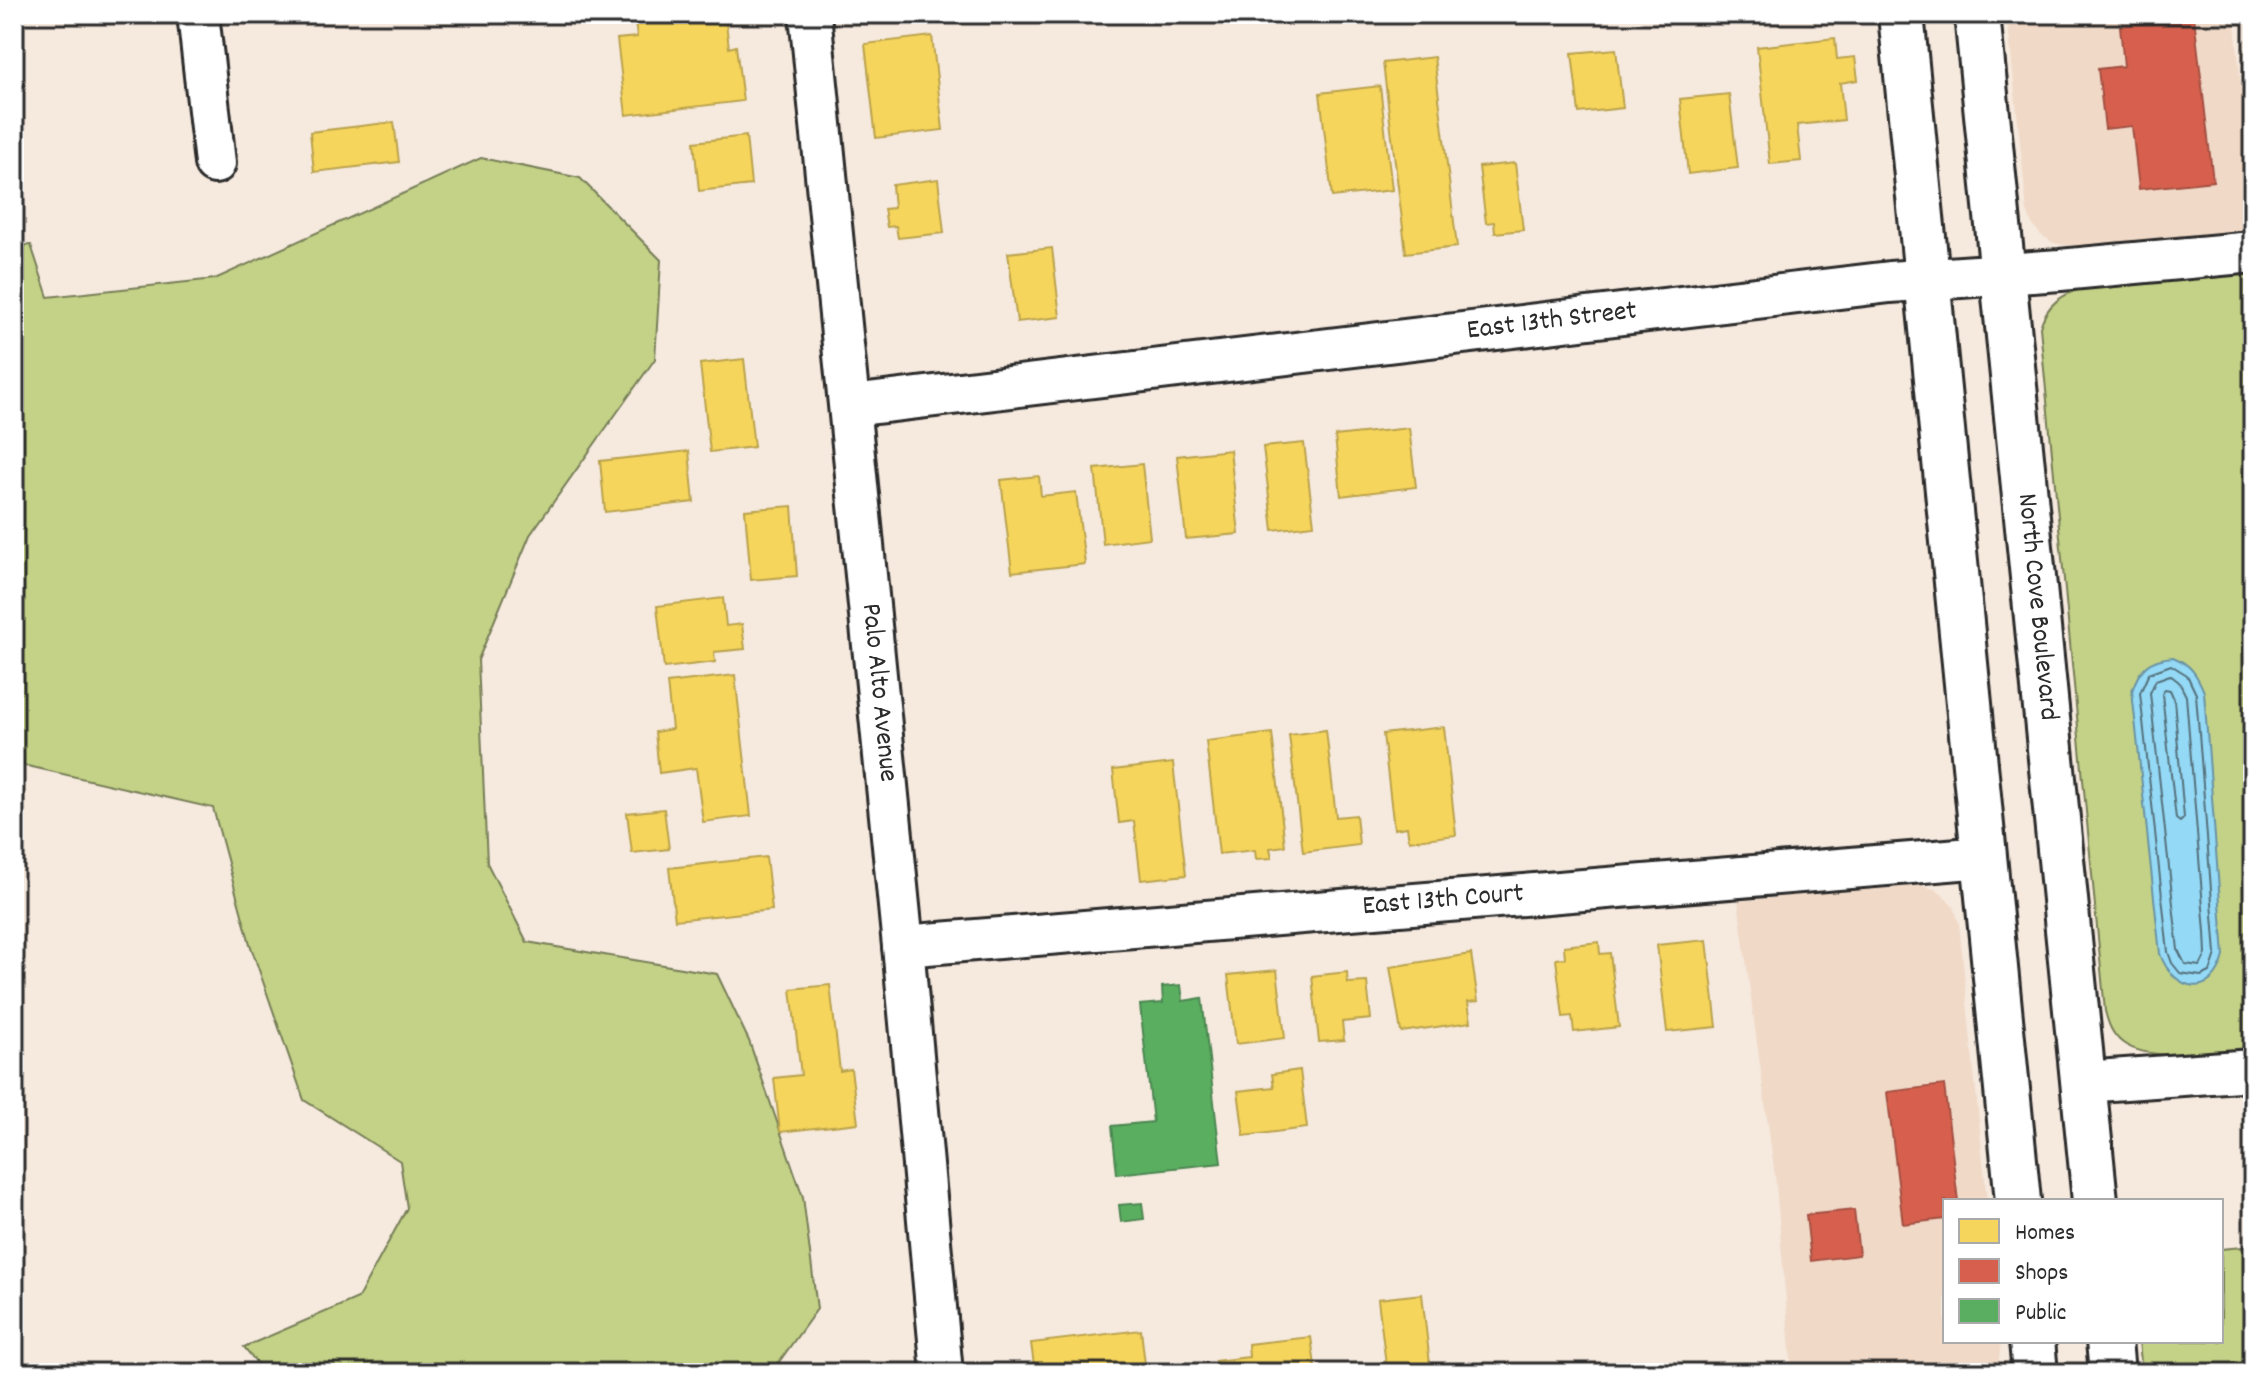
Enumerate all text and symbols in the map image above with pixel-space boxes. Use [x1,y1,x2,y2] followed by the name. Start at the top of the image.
[1465,292,1639,352] street label: East 13th Street
[2005,492,2067,723] street label: North Cove Boulevard
[849,601,907,784] street label: Palo Alto Avenue
[1361,875,1525,928] street label: East 13th Court
[1943,1199,2223,1343] legend
[2015,1217,2075,1251] text: Homes
[2015,1257,2068,1291] text: Shops
[2015,1297,2066,1331] text: Public

